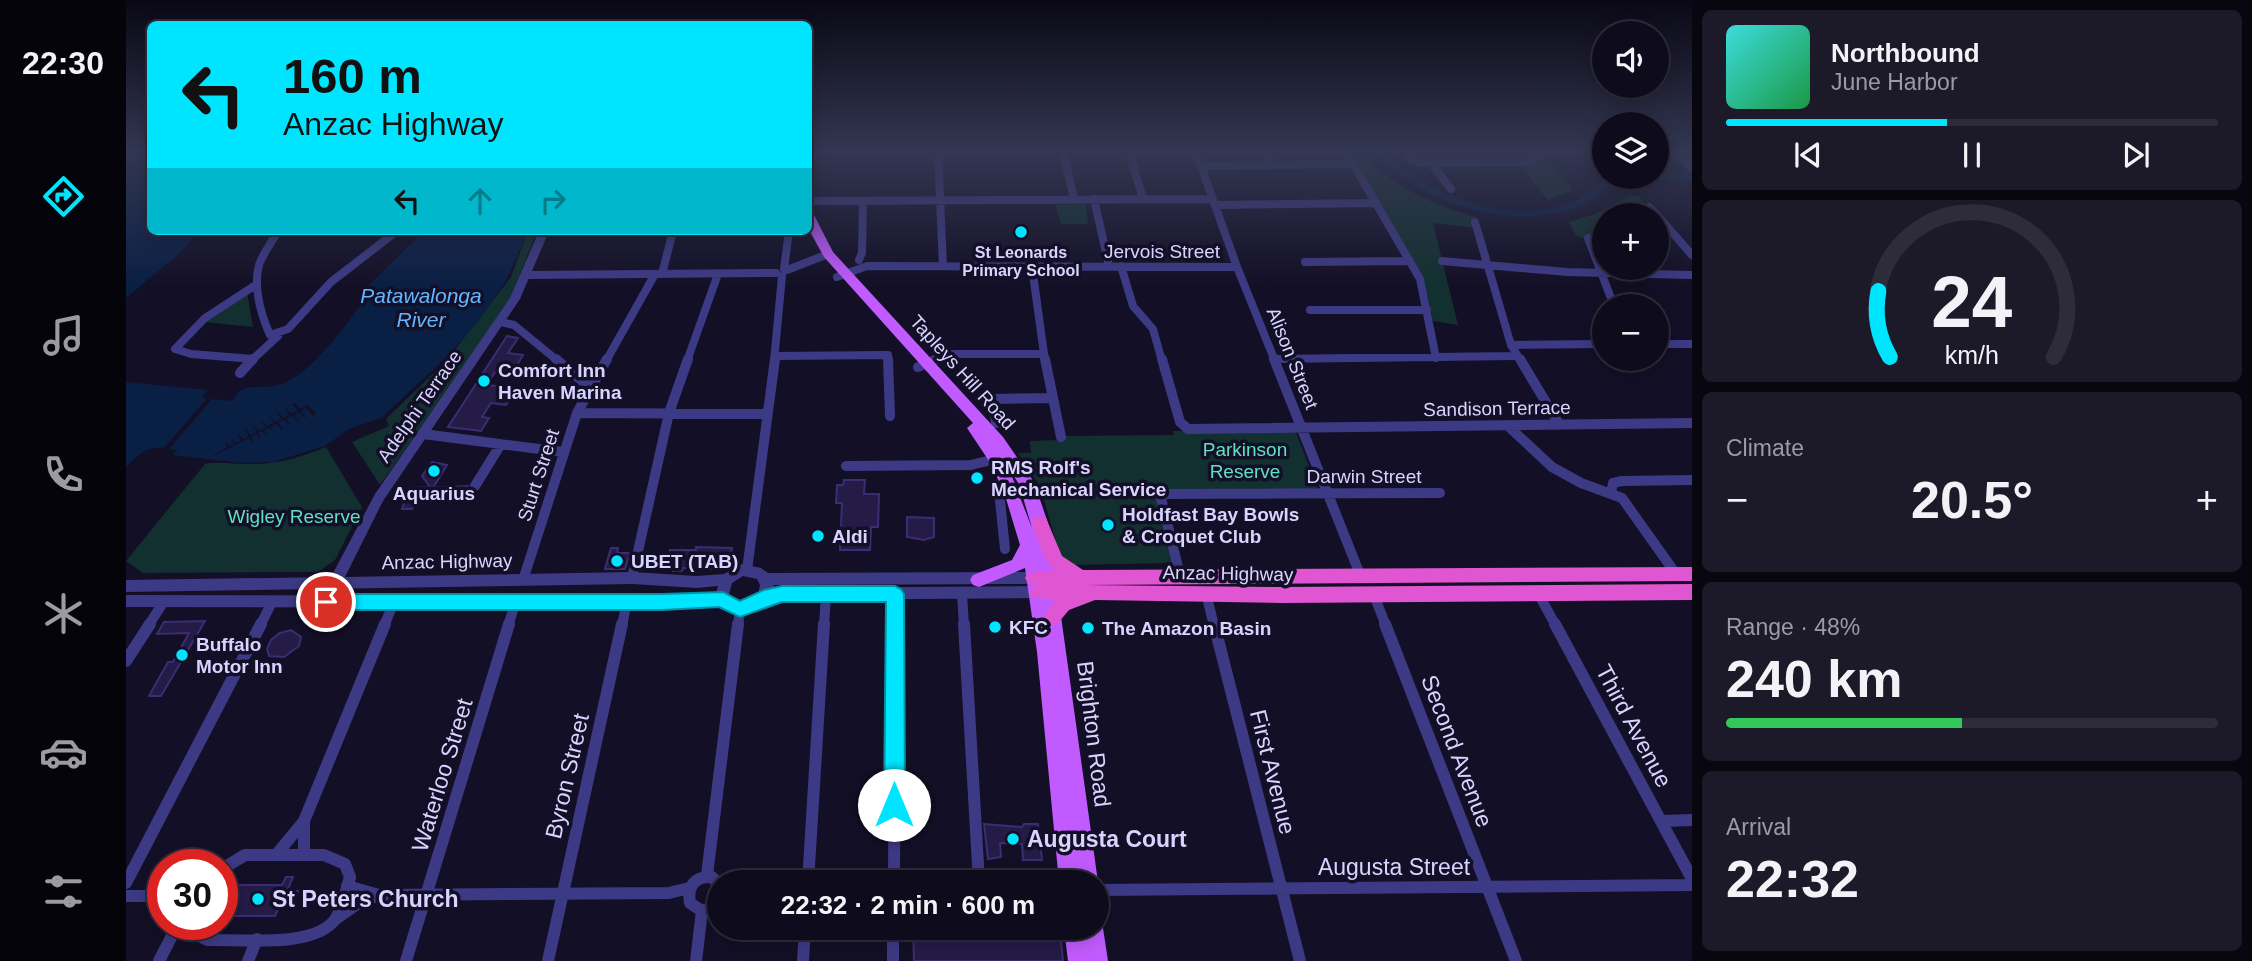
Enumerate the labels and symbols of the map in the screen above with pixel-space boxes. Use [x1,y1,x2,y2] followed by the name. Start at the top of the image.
[1013,224,1029,240] marker: St Leonards Primary School
[1104,241,1221,262] street label: Jervois Street
[962,244,1080,279] place label: St Leonards Primary School
[360,284,482,331] water label: Patawalonga River
[1263,304,1323,413] street label: Alison Street
[906,311,1020,434] street label: Tapleys Hill Road
[373,346,466,466] street label: Adelphi Terrace
[498,360,622,403] place label: Comfort Inn Haven Marina
[476,373,492,389] marker: Comfort Inn Haven Marina
[1423,397,1571,420] street label: Sandison Terrace
[514,426,564,524] street label: Sturt Street
[1203,439,1287,482] park label: Parkinson Reserve
[991,457,1166,500] place label: RMS Rolf's Mechanical Service
[426,463,442,479] marker: Aquarius
[1306,466,1422,487] street label: Darwin Street
[969,470,985,486] marker: RMS Rolf's Mechanical Service
[393,483,475,504] place label: Aquarius
[1122,504,1299,547] place label: Holdfast Bay Bowls & Croquet Club
[227,506,361,527] park label: Wigley Reserve
[1100,517,1116,533] marker: Holdfast Bay Bowls & Croquet Club
[832,526,868,547] place label: Aldi
[810,528,826,544] marker: Aldi
[381,550,513,573] street label: Anzac Highway
[631,551,738,572] place label: UBET (TAB)
[609,553,625,569] marker: UBET (TAB)
[1162,562,1294,585] street label: Anzac Highway
[296,572,356,632] pin
[1009,617,1048,638] place label: KFC
[1102,618,1271,639] place label: The Amazon Basin
[987,619,1003,635] marker: KFC
[1080,620,1096,636] marker: The Amazon Basin
[196,634,283,677] place label: Buffalo Motor Inn
[174,647,190,663] marker: Buffalo Motor Inn
[1072,659,1116,809] street label: Brighton Road
[1591,660,1677,792] street label: Third Avenue
[1416,671,1498,831] street label: Second Avenue
[406,695,478,855] street label: Waterloo Street
[1245,707,1301,837] street label: First Avenue
[540,710,594,841] street label: Byron Street
[857,768,931,842] position arrow
[1027,826,1187,852] place label: Augusta Court
[1005,831,1021,847] marker: Augusta Court
[147,849,238,940] speed limit sign: 30
[1318,854,1471,880] street label: Augusta Street
[272,886,459,912] place label: St Peters Church
[250,891,266,907] marker: St Peters Church

